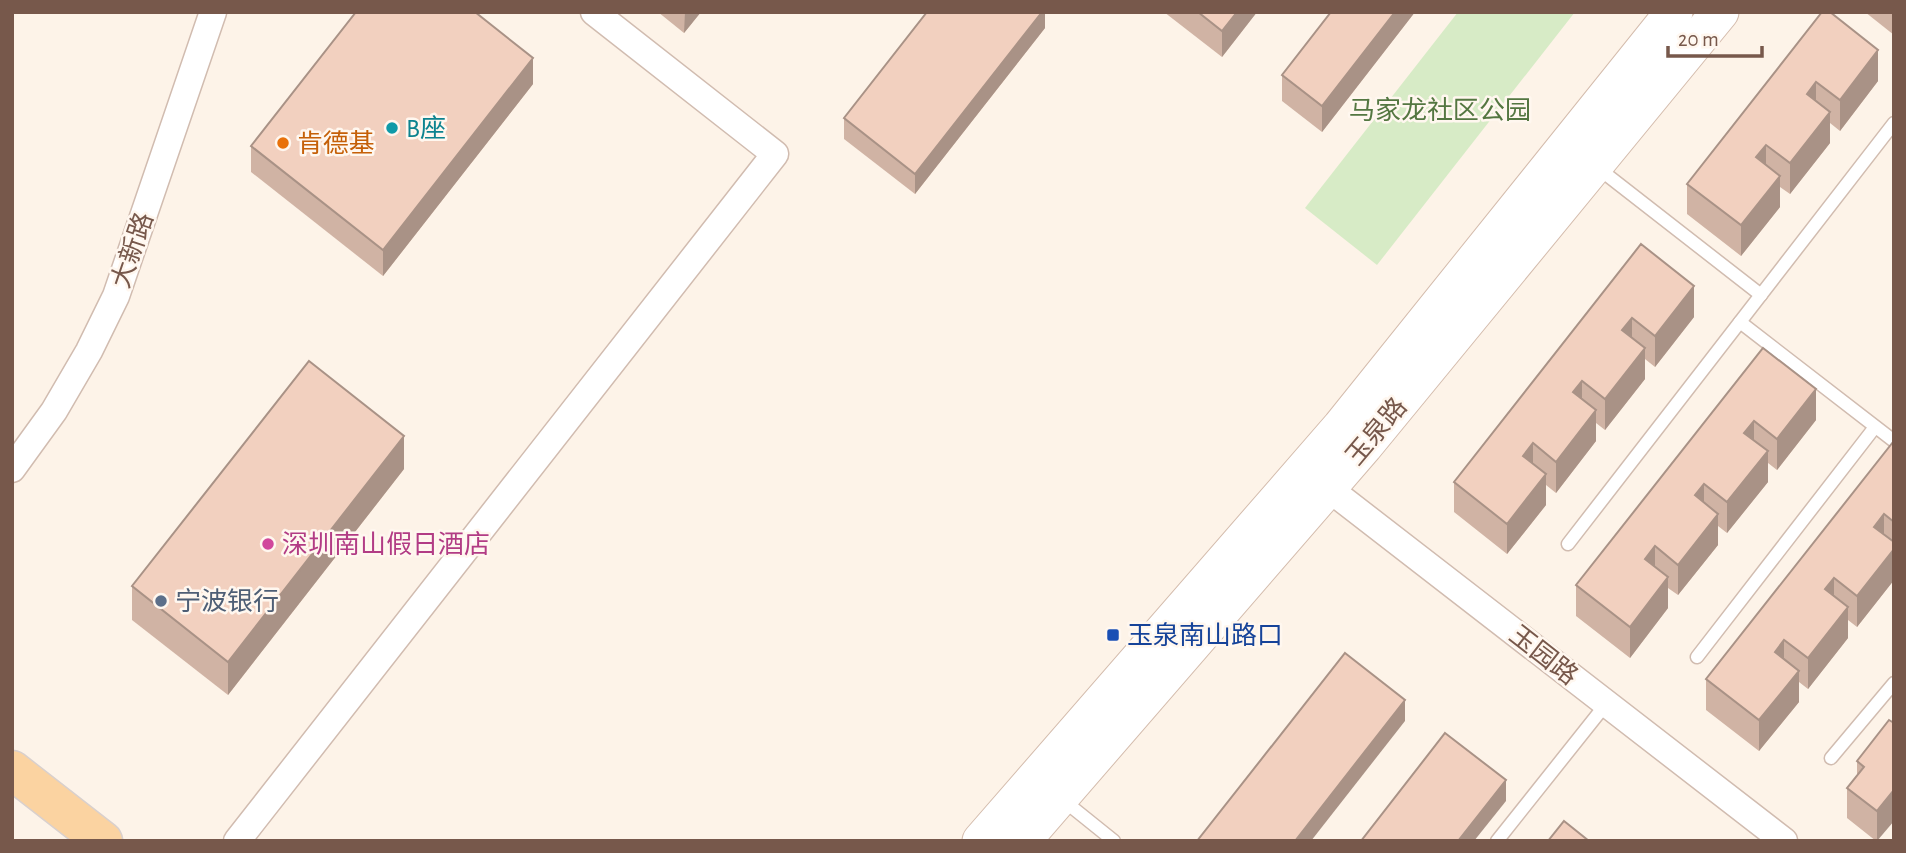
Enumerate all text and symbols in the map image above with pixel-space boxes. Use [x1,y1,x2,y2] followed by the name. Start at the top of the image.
[1668,14,1762,58] scale bar
[1678,29,1719,50] text: 20 m
[1349,96,1531,124] park label: 马家龙社区公园
[406,115,446,142] place label: B座
[384,120,400,136] marker: B座
[297,129,375,157] place label: 肯德基
[275,135,291,151] marker: 肯德基
[107,209,158,291] street label: 大新路
[1341,393,1412,470] street label: 玉泉路
[282,531,490,558] place label: 深圳南山假日酒店
[260,536,276,552] marker: 深圳南山假日酒店
[175,588,279,615] place label: 宁波银行
[153,593,169,609] marker: 宁波银行
[1505,621,1583,690] street label: 玉园路
[1127,622,1283,649] place label: 玉泉南山路口
[1105,627,1121,643] marker: 玉泉南山路口

